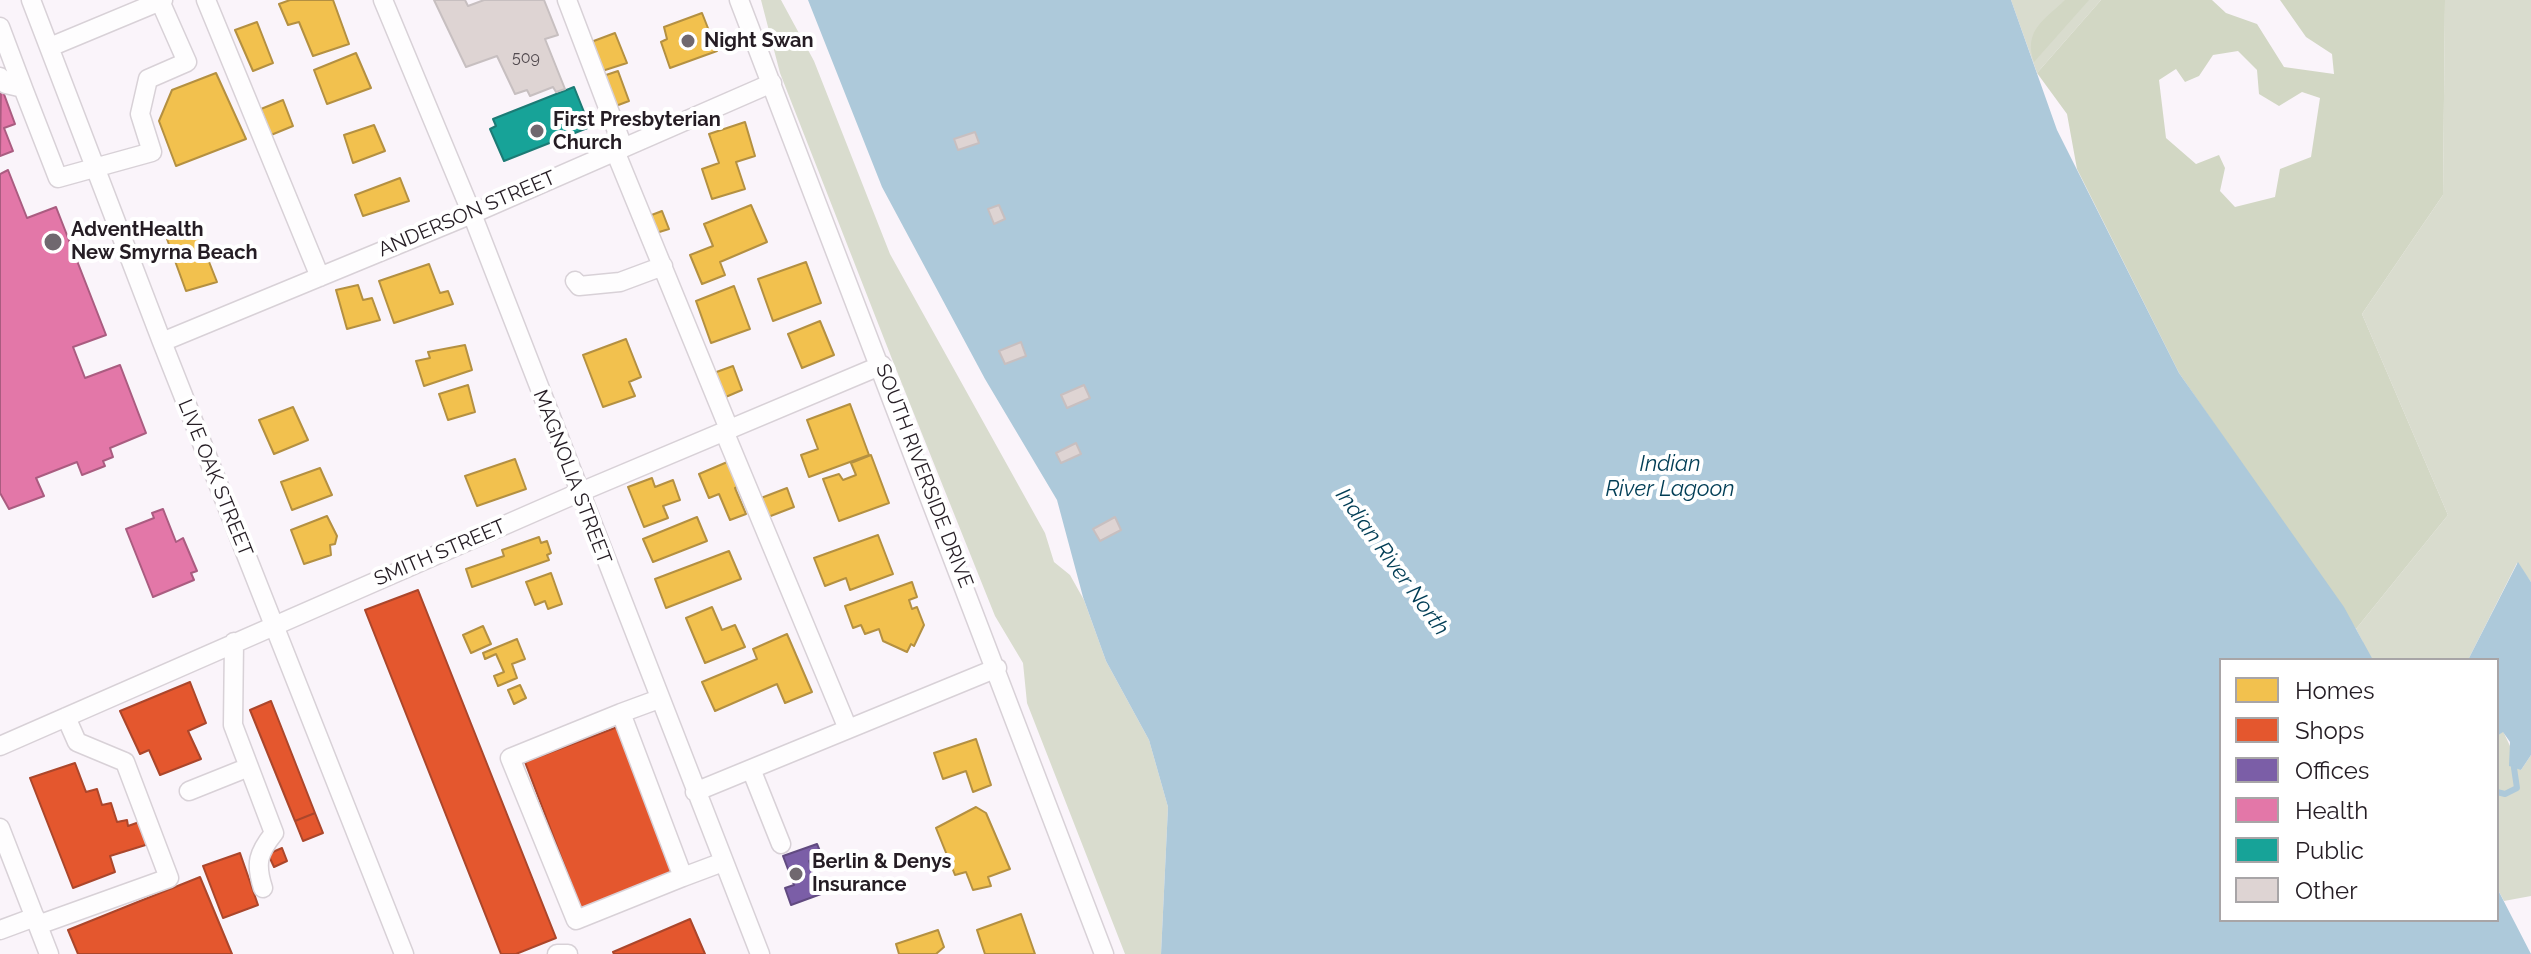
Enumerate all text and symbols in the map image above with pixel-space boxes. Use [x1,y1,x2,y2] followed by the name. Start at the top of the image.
[704,29,814,53] place label: Night Swan
[679,32,697,50] marker: Night Swan
[512,48,540,68] house number: 509
[553,108,721,155] place label: First Presbyterian Church
[528,122,546,140] marker: First Presbyterian Church
[375,166,559,262] street label: ANDERSON STREET
[71,218,257,265] place label: AdventHealth New Smyrna Beach
[42,231,64,253] marker: AdventHealth New Smyrna Beach
[870,361,978,591] street label: SOUTH RIVERSIDE DRIVE
[528,387,616,567] street label: MAGNOLIA STREET
[173,396,257,560] street label: LIVE OAK STREET
[1605,451,1735,502] water label: Indian River Lagoon
[1330,483,1454,641] water label: Indian River North
[371,514,509,592] street label: SMITH STREET
[2219,658,2499,922] legend
[2295,676,2375,705] text: Homes
[2295,716,2364,745] text: Shops
[2295,756,2369,785] text: Offices
[2295,796,2368,825] text: Health
[2295,836,2364,865] text: Public
[812,850,951,897] place label: Berlin & Denys Insurance
[787,865,805,883] marker: Berlin & Denys Insurance
[2295,876,2358,905] text: Other

